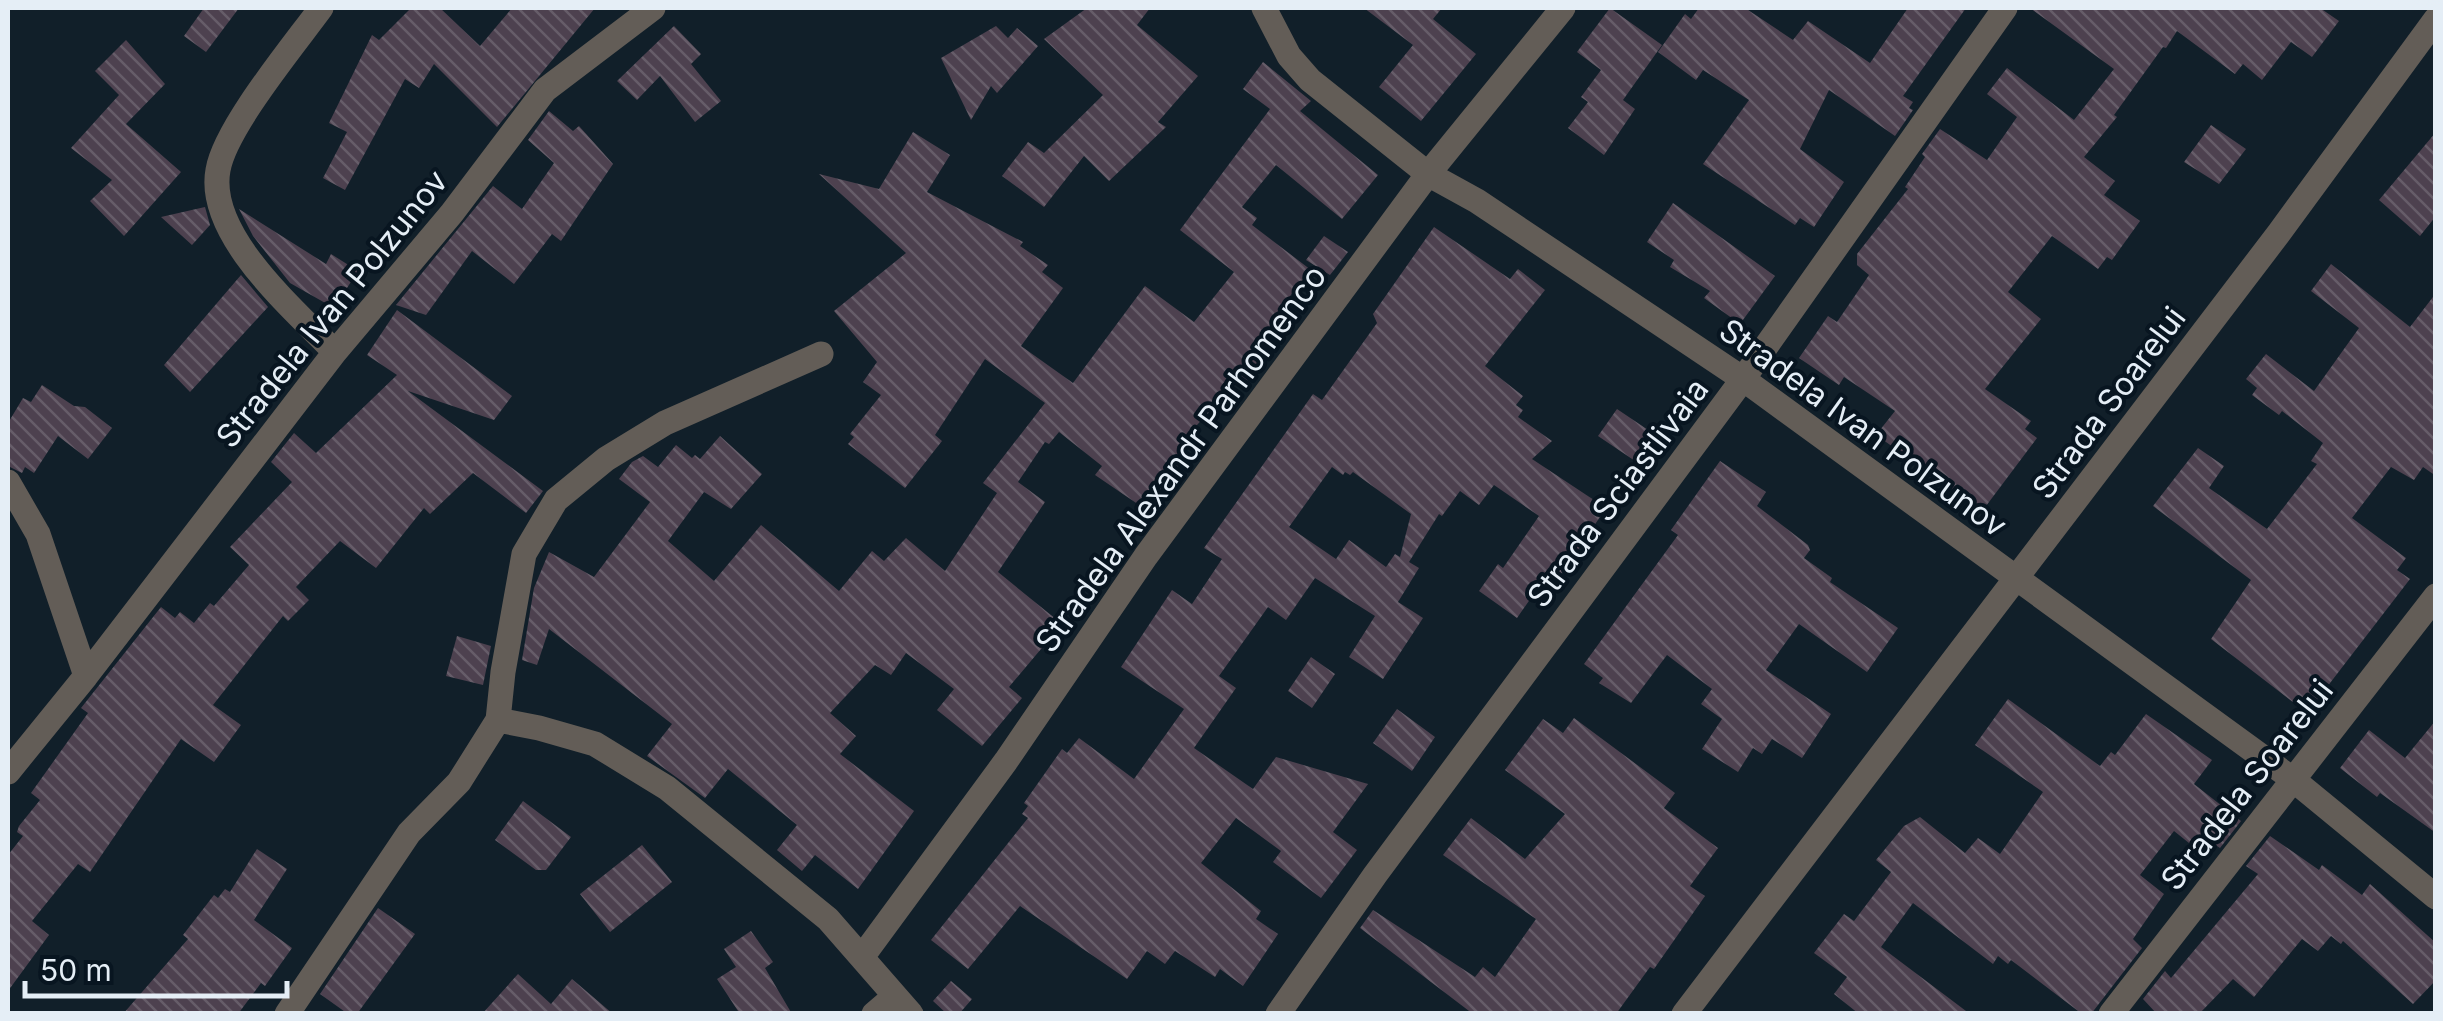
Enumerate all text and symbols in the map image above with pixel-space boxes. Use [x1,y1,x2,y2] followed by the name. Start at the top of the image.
[208,162,456,455] street label: Stradela Ivan Polzunov
[1027,258,1334,660] street label: Stradela Alexandr Parhomenco
[2024,299,2193,506] street label: Strada Soarelui
[1712,310,2015,545] street label: Stradela Ivan Polzunov
[1519,371,1716,615] street label: Strada Sciastlivaia
[2152,672,2341,898] street label: Stradela Soarelui
[25,936,288,998] scale bar
[40,952,112,988] text: 50 m

